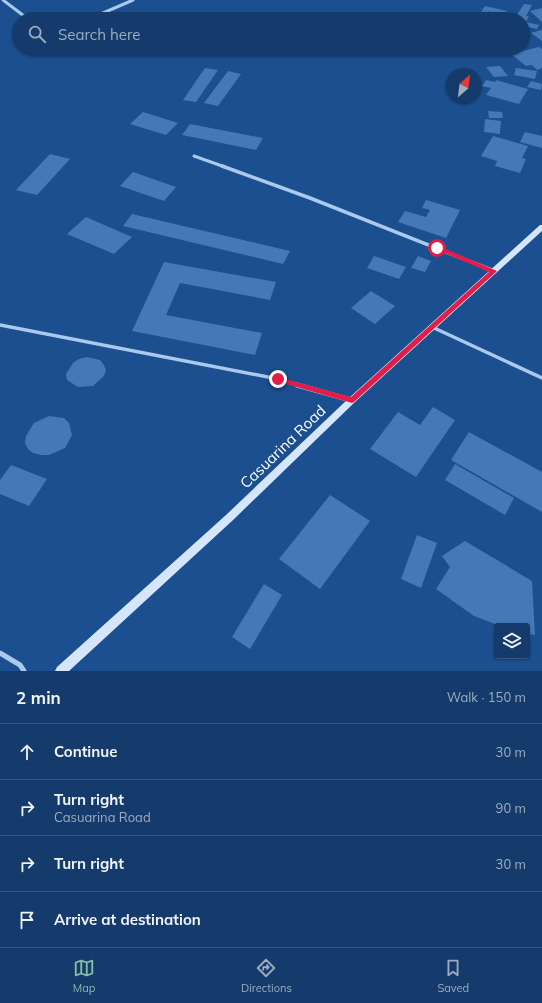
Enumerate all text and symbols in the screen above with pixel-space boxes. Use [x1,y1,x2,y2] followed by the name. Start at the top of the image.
[12,12,530,56] search box
[26,23,48,45] icon: search
[58,25,140,44] text: Search here
[446,68,482,104] north arrow
[428,239,446,257] route start
[269,370,287,388] route end
[236,401,329,492] street label: Casuarina Road
[494,623,530,659] map controls
[494,623,530,659] button: layers
[16,687,61,708] text: 2 min
[447,689,526,705] text: Walk · 150 m
[16,741,38,763] icon: ahead
[54,742,117,761] text: Continue
[496,744,526,760] text: 30 m
[54,790,124,809] text: Turn right
[16,797,38,819] icon: right
[496,800,526,816] text: 90 m
[54,809,151,825] text: Casuarina Road
[16,853,38,875] icon: right
[54,854,124,873] text: Turn right
[496,856,526,872] text: 30 m
[16,909,38,931] icon: arrive
[54,910,201,929] text: Arrive at destination
[73,957,95,995] tab: Map
[241,957,292,995] tab: Directions
[437,957,469,995] tab: Saved

